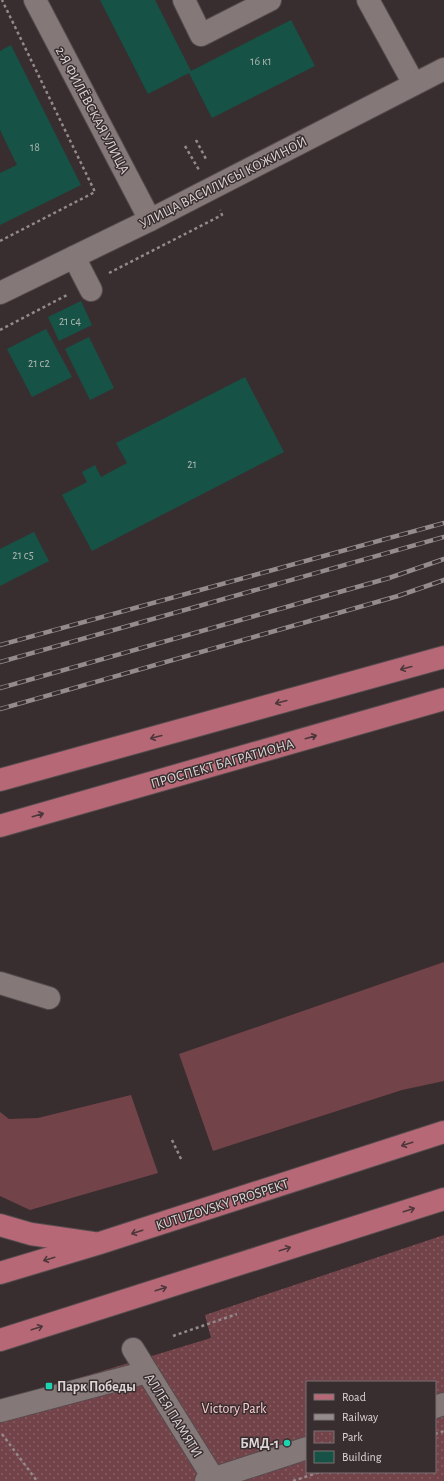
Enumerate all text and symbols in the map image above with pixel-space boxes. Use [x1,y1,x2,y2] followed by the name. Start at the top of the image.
[53,44,133,176] street label: 2-Я ФИЛЁВСКАЯ УЛИЦА
[250,55,272,67] house number: 16 к1
[137,134,309,231] street label: УЛИЦА ВАСИЛИСЫ КОЖИНОЙ
[30,141,40,153] house number: 18
[59,315,81,327] house number: 21 с4
[28,357,50,369] house number: 21 с2
[187,458,197,470] house number: 21
[12,549,34,561] house number: 21 с5
[400,665,413,672] one-way arrow
[275,699,288,707] one-way arrow
[304,733,317,740] one-way arrow
[150,734,163,741] one-way arrow
[149,737,295,791] street label: ПРОСПЕКТ БАГРАТИОНА
[31,811,44,818] one-way arrow
[401,1141,414,1148] one-way arrow
[154,1177,290,1233] street label: KUTUZOVSKY PROSPEKT
[402,1206,415,1213] one-way arrow
[131,1228,143,1236] one-way arrow
[278,1245,291,1252] one-way arrow
[43,1256,56,1263] one-way arrow
[154,1285,167,1292] one-way arrow
[30,1324,43,1331] one-way arrow
[142,1371,204,1460] street label: АЛЛЕЯ ПАМЯТИ
[57,1380,136,1394] place label: Парк Победы
[44,1381,54,1391] marker: Парк Победы
[306,1381,436,1473] legend
[342,1391,366,1403] text: Road
[202,1402,267,1416] park label: Victory Park
[342,1411,378,1424] text: Railway
[342,1431,363,1443] text: Park
[240,1437,279,1451] place label: БМД-1
[282,1438,292,1448] marker: БМД-1
[342,1451,382,1463] text: Building

